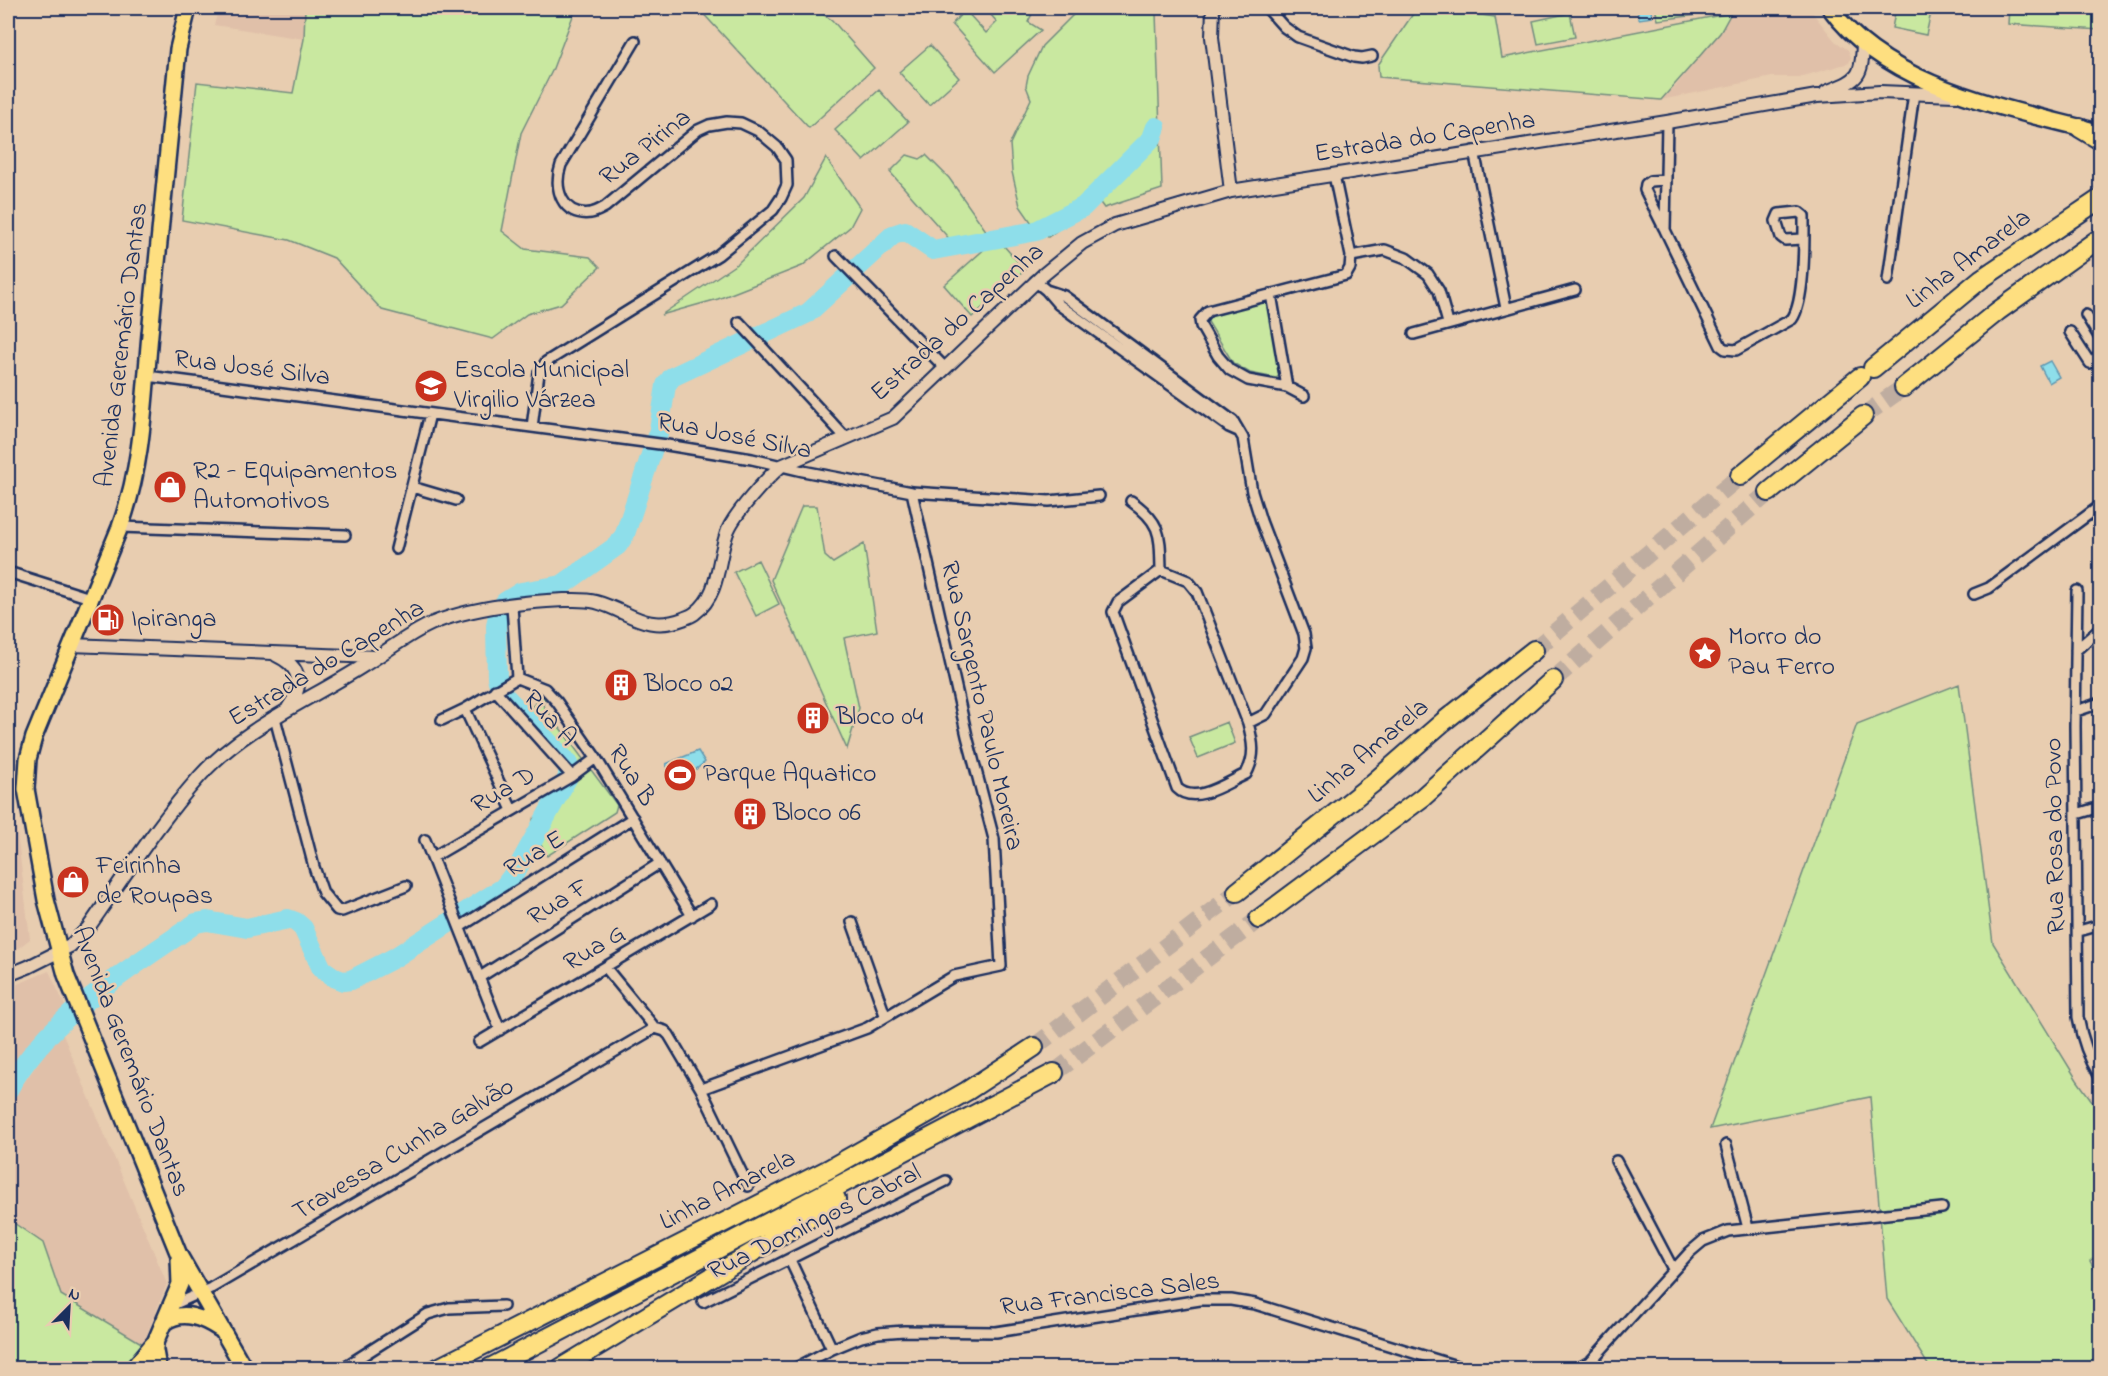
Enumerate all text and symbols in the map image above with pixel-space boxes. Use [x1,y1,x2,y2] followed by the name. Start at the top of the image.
[592,100,700,196] street label: Rua Pirina
[1312,102,1538,174] street label: Estrada do Capenha
[87,200,159,490] street label: Avenida Geremário Dantas
[1898,200,2040,320] street label: Linha Amarela
[862,234,1054,412] street label: Estrada do Capenha
[172,341,332,397] street label: Rua José Silva
[453,352,629,420] place label: Escola Municipal Virgilio Várzea
[413,368,449,404] school or university icon: Escola Municipal Virgilio Várzea
[653,403,815,471] street label: Rua José Silva
[193,453,397,521] place label: R2 - Equipamentos Automotivos
[152,469,188,505] shop icon: R2 - Equipamentos Automotivos
[929,558,1033,854] street label: Rua Sargento Paulo Moreira
[222,590,432,738] street label: Estrada do Capenha
[131,601,217,639] place label: Ipiranga
[90,602,126,638] fuel station icon: Ipiranga
[1728,619,1835,687] place label: Morro do Pau Ferro
[1687,635,1723,671] place icon: Morro do Pau Ferro
[643,666,734,704] place label: Bloco 02
[603,667,639,703] building icon: Bloco 02
[513,682,585,756] street label: Rua A
[1300,690,1438,814] street label: Linha Amarela
[835,699,924,737] place label: Bloco 04
[795,700,831,736] building icon: Bloco 04
[597,737,665,815] street label: Rua B
[2035,737,2077,935] street label: Rua Rosa do Povo
[703,756,877,794] place label: Parque Aquatico
[465,757,543,825] street label: Rua D
[662,757,698,793] sports icon: Parque Aquatico
[772,795,861,833] place label: Bloco 06
[732,796,768,832] building icon: Bloco 06
[497,822,573,888] street label: Rua E
[95,848,213,916] place label: Feirinha de Roupas
[55,864,91,900] shop icon: Feirinha de Roupas
[521,869,597,937] street label: Rua F
[557,916,633,982] street label: Rua G
[61,921,199,1203] street label: Avenida Geremário Dantas
[286,1069,522,1231] street label: Travessa Cunha Galvão
[653,1140,803,1242] street label: Linha Amarela
[702,1155,928,1291] street label: Rua Domingos Cabral
[998,1263,1222,1327] street label: Rua Francisca Sales
[39,1277,99,1337] north arrow
[64,1282,84,1308] text: N

